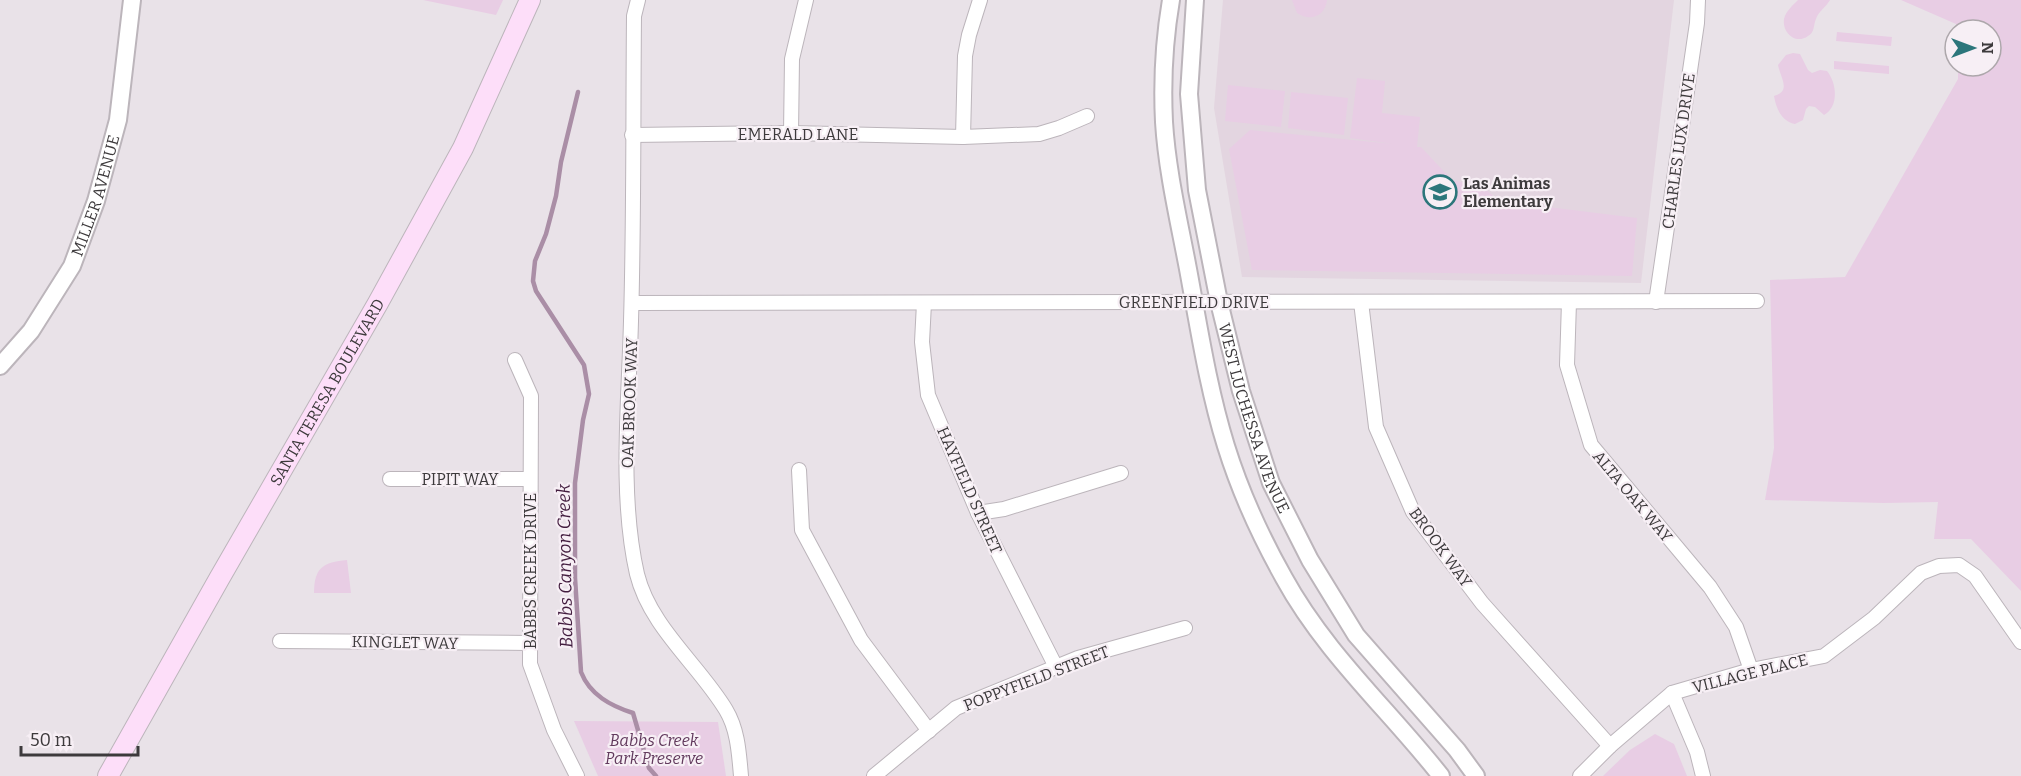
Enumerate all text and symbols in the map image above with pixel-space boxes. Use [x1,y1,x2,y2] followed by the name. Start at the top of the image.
[1943,18,2003,78] north arrow
[1978,42,1997,54] text: N
[1658,72,1699,230] street label: CHARLES LUX DRIVE
[738,125,858,144] street label: EMERALD LANE
[67,133,124,259] street label: MILLER AVENUE
[1422,174,1458,210] school or university icon: Las Animas Elementary
[1463,174,1553,211] place label: Las Animas Elementary
[1119,293,1269,312] street label: GREENFIELD DRIVE
[266,295,388,489] street label: SANTA TERESA BOULEVARD
[1215,321,1294,516] street label: WEST LUCHESSA AVENUE
[618,337,641,469] street label: OAK BROOK WAY
[933,424,1006,557] street label: HAYFIELD STREET
[1589,447,1677,546] street label: ALTA OAK WAY
[422,470,499,489] street label: PIPIT WAY
[553,483,577,648] water label: Babbs Canyon Creek
[521,493,540,649] street label: BABBS CREEK DRIVE
[1405,504,1476,591] street label: BROOK WAY
[351,632,459,653] street label: KINGLET WAY
[961,642,1112,715] street label: POPPYFIELD STREET
[1690,650,1810,697] street label: VILLAGE PLACE
[21,719,138,757] scale bar
[30,729,72,751] text: 50 m
[605,731,703,768] park label: Babbs Creek Park Preserve

